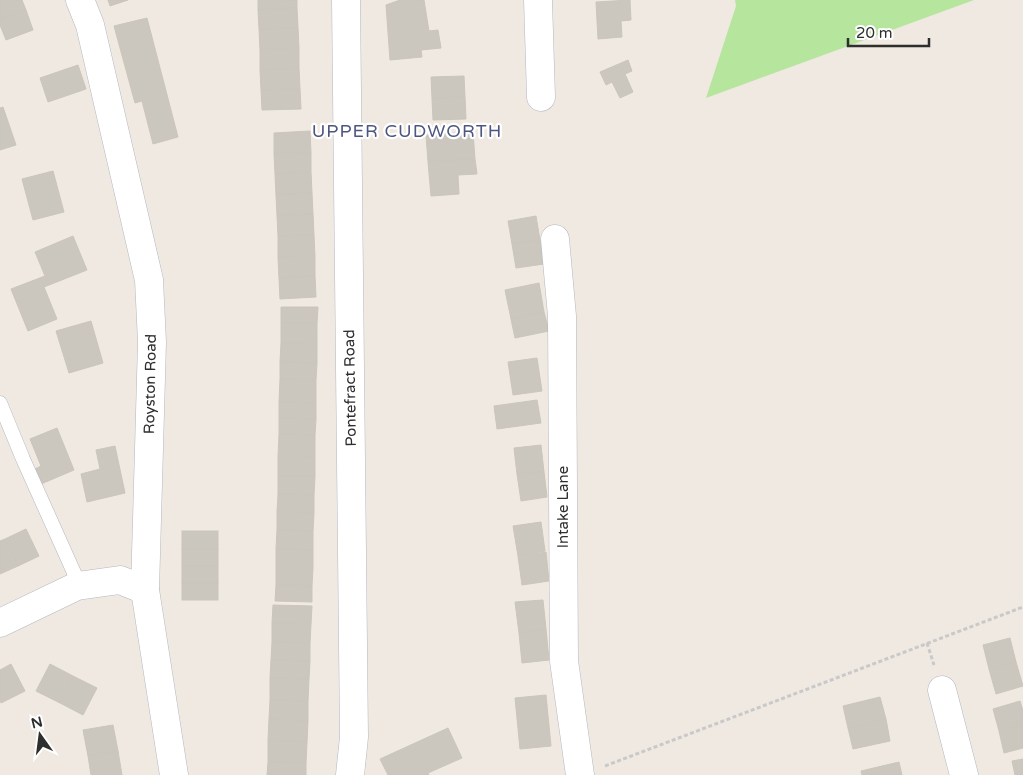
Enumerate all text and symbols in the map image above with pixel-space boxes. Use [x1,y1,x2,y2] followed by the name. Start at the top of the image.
[848,15,929,47] scale bar
[856,24,893,42] text: 20 m
[312,120,502,142] district label: UPPER CUDWORTH
[340,329,360,447] street label: Pontefract Road
[140,334,160,434] street label: Royston Road
[554,466,572,548] street label: Intake Lane
[15,710,65,760] north arrow
[29,713,44,732] text: N

